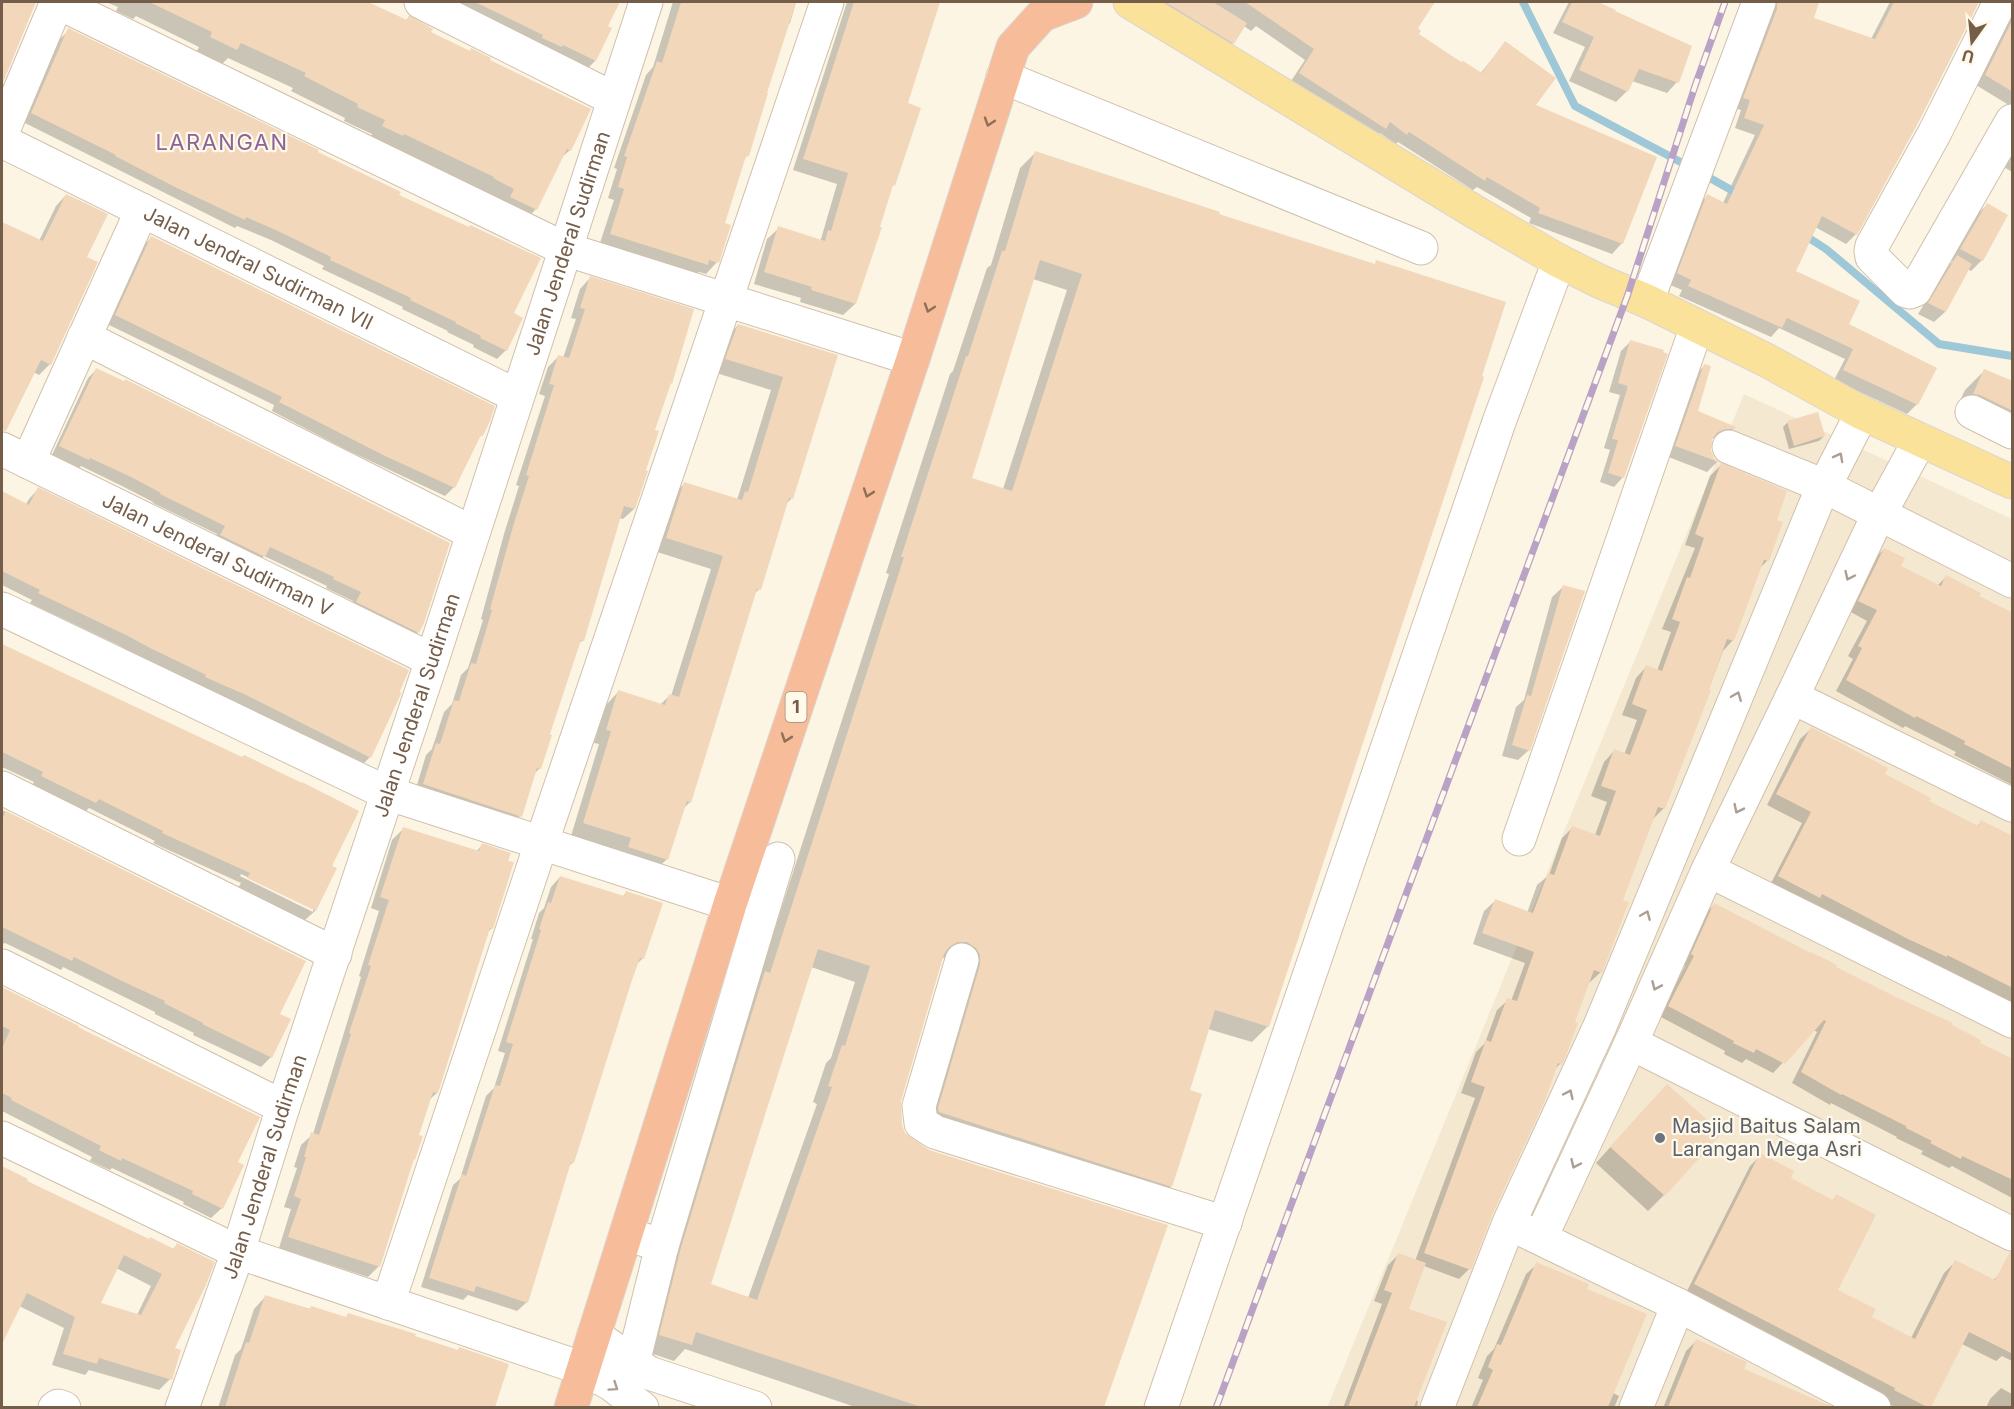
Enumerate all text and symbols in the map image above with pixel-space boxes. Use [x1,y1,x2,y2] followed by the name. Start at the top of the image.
[1942,12,2002,72] north arrow
[1960,45,1976,68] text: U
[984,116,996,127] one-way arrow
[520,128,615,358] street label: Jalan Jenderal Sudirman
[155,129,289,155] district label: LARANGAN
[140,201,377,335] street label: Jalan Jendral Sudirman VII
[924,302,936,313] one-way arrow
[1832,453,1843,463] one-way arrow
[862,487,875,498] one-way arrow
[98,488,337,622] street label: Jalan Jenderal Sudirman V
[1845,570,1857,581] one-way arrow
[368,590,465,820] street label: Jalan Jenderal Sudirman
[1730,691,1742,702] one-way arrow
[786,692,806,722] road number: 1
[780,732,793,743] one-way arrow
[1733,803,1745,814] one-way arrow
[1639,910,1651,921] one-way arrow
[1652,980,1664,991] one-way arrow
[217,1051,312,1282] street label: Jalan Jenderal Sudirman
[1561,1089,1573,1100] one-way arrow
[1672,1114,1862,1161] place label: Masjid Baitus Salam Larangan Mega Asri
[1653,1131,1667,1145] marker: Masjid Baitus Salam Larangan Mega Asri
[1571,1157,1583,1168] one-way arrow
[607,1380,618,1391] one-way arrow

